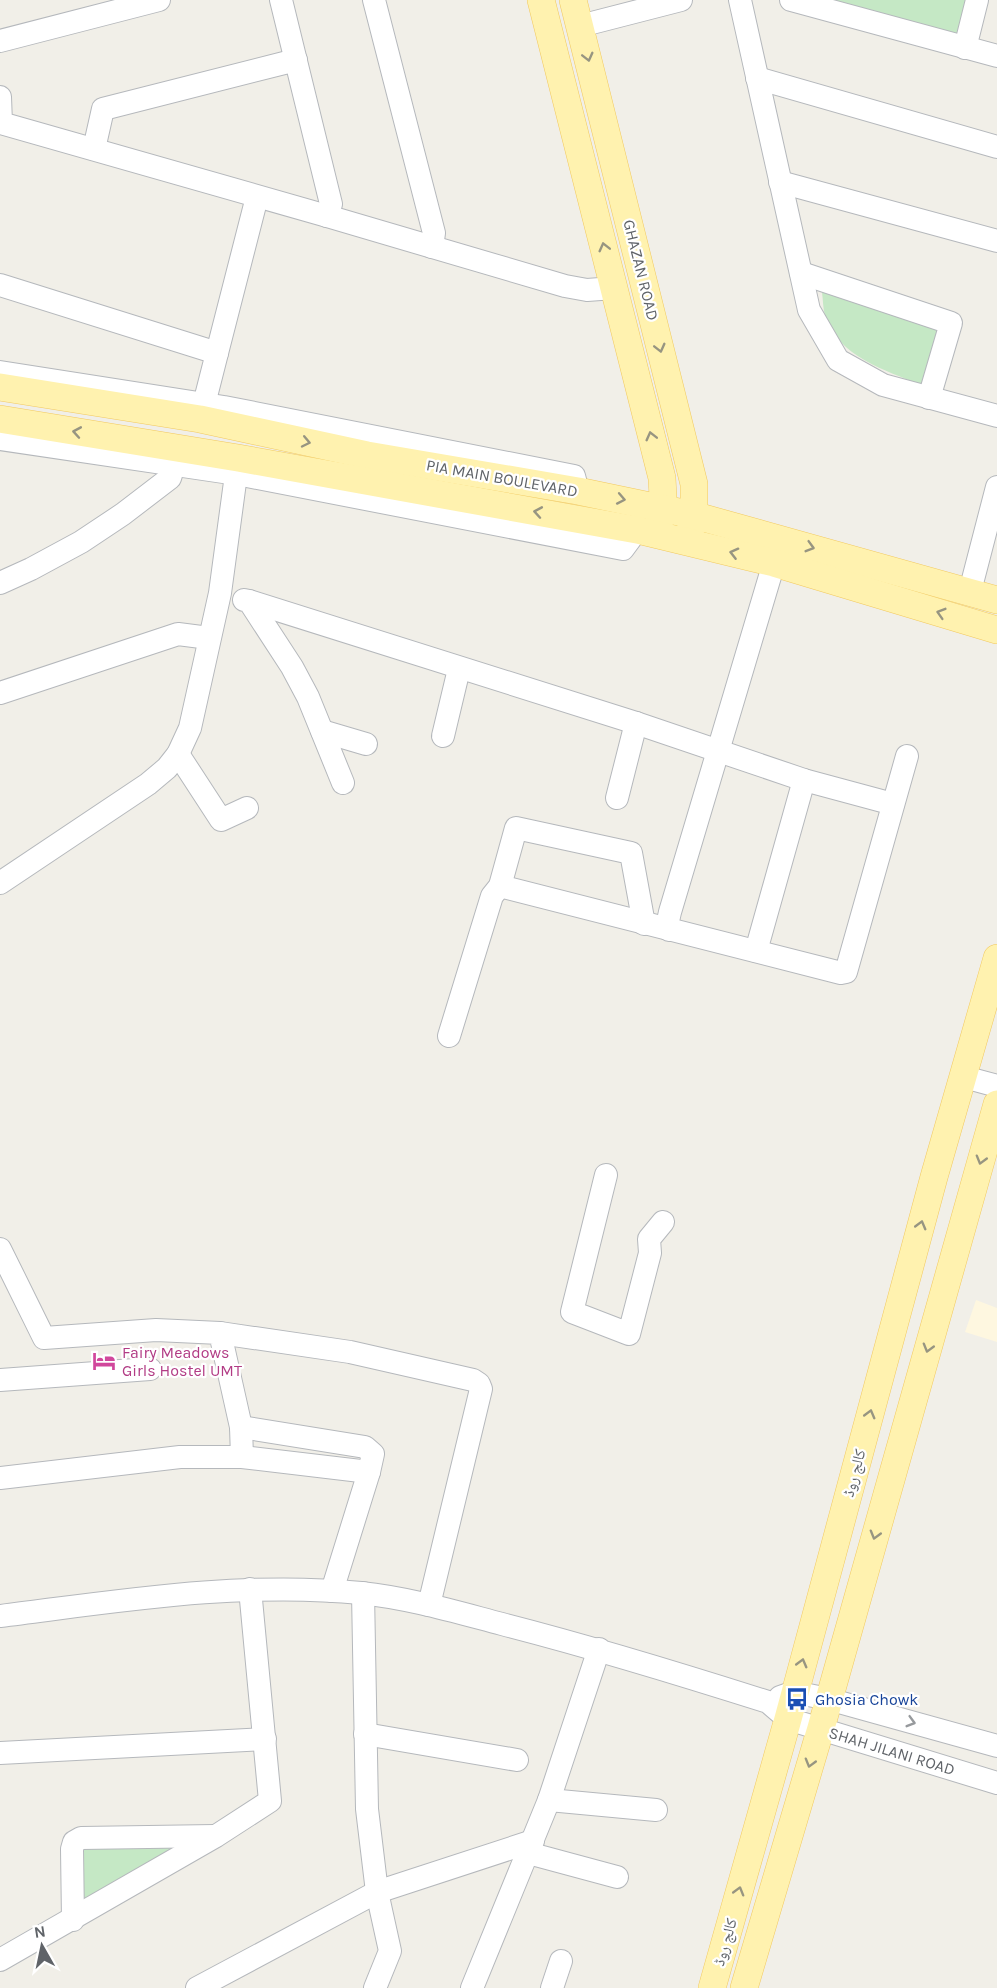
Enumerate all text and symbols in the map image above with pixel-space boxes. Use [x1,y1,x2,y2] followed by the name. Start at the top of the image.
[580,51,593,61] one-way arrow
[619,217,663,323] street label: GHAZAN ROAD
[598,242,611,252] one-way arrow
[653,343,666,353] one-way arrow
[72,427,82,439] one-way arrow
[646,431,659,441] one-way arrow
[300,434,310,447] one-way arrow
[425,455,579,501] street label: PIA MAIN BOULEVARD
[616,492,626,505] one-way arrow
[533,507,543,519] one-way arrow
[804,540,815,552] one-way arrow
[729,547,739,560] one-way arrow
[936,608,947,620] one-way arrow
[976,1155,989,1165] one-way arrow
[913,1221,926,1231] one-way arrow
[923,1342,935,1353] one-way arrow
[122,1343,242,1380] place label: Fairy Meadows Girls Hostel UMT
[91,1348,117,1374] hotel icon: Fairy Meadows Girls Hostel UMT
[863,1409,875,1420] one-way arrow
[839,1447,871,1499] street label: کالج روڈ
[870,1530,882,1540] one-way arrow
[795,1658,807,1669] one-way arrow
[784,1686,810,1712] bus stop icon: Ghosia Chowk
[815,1690,918,1709] place label: Ghosia Chowk
[906,1715,916,1727] one-way arrow
[827,1723,957,1779] street label: SHAH JILANI ROAD
[805,1758,817,1768] one-way arrow
[732,1886,745,1896] one-way arrow
[12,1916,72,1976] north arrow
[709,1916,742,1968] street label: کالج روڈ
[33,1921,47,1942] text: N

